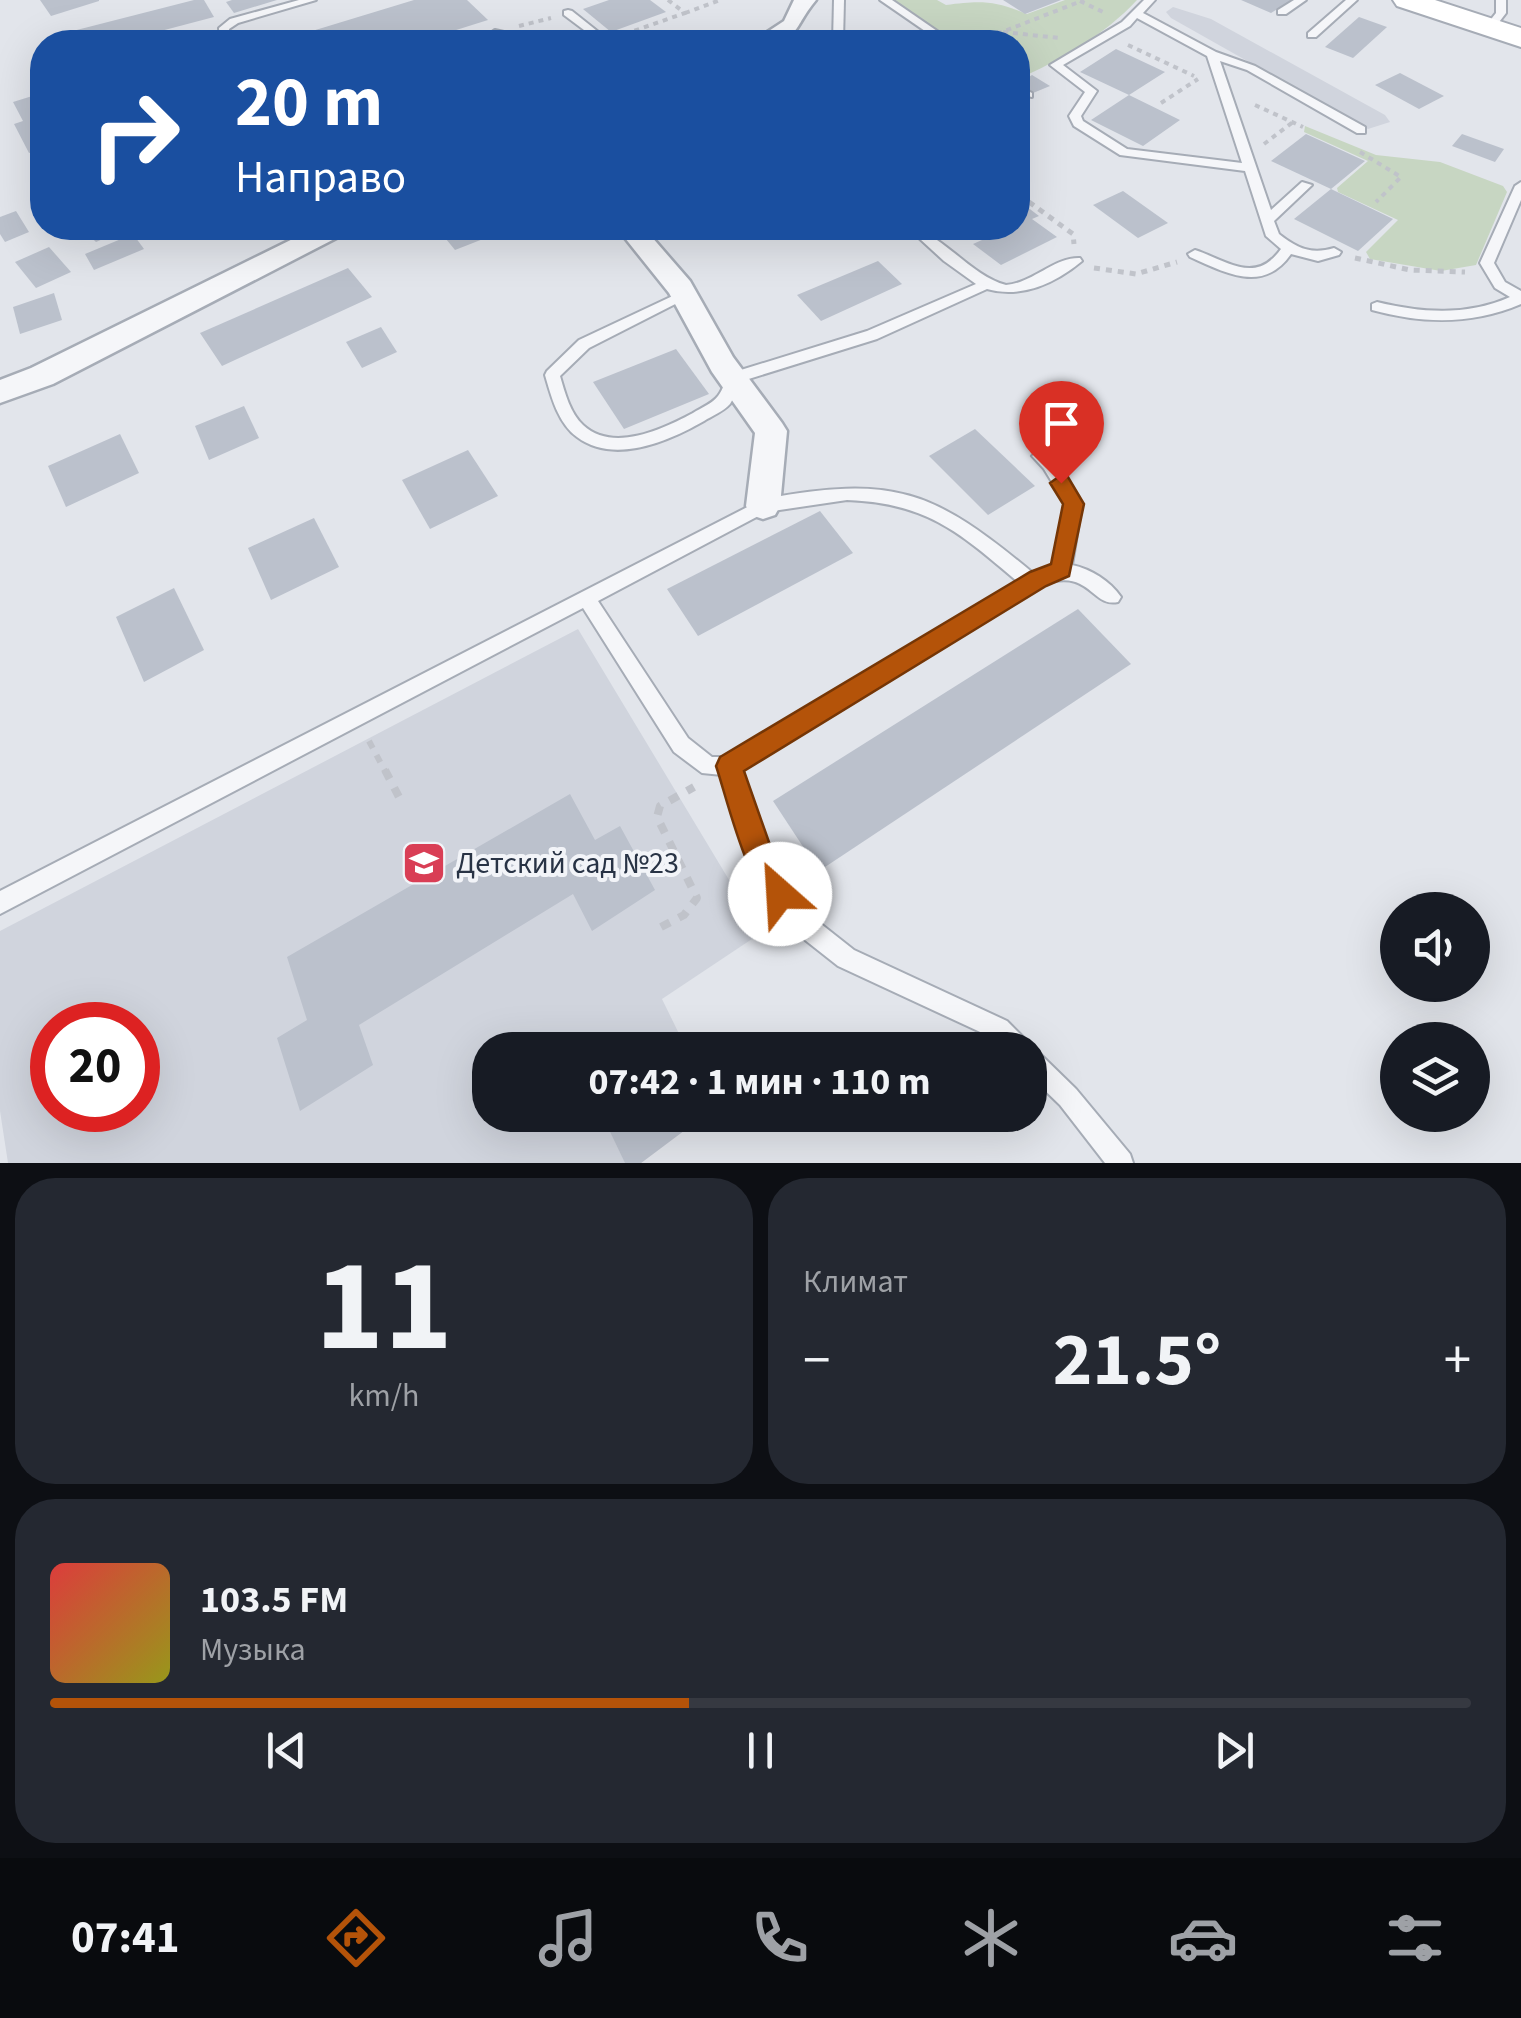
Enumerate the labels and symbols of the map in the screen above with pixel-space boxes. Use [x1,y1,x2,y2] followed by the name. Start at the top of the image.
[1019,381,1104,484] pin
[401,840,447,886] school or university icon: Детский сад №23
[456,842,679,885] place label: Детский сад №23
[728,842,832,946] position arrow
[30,1002,160,1132] speed limit sign: 20

